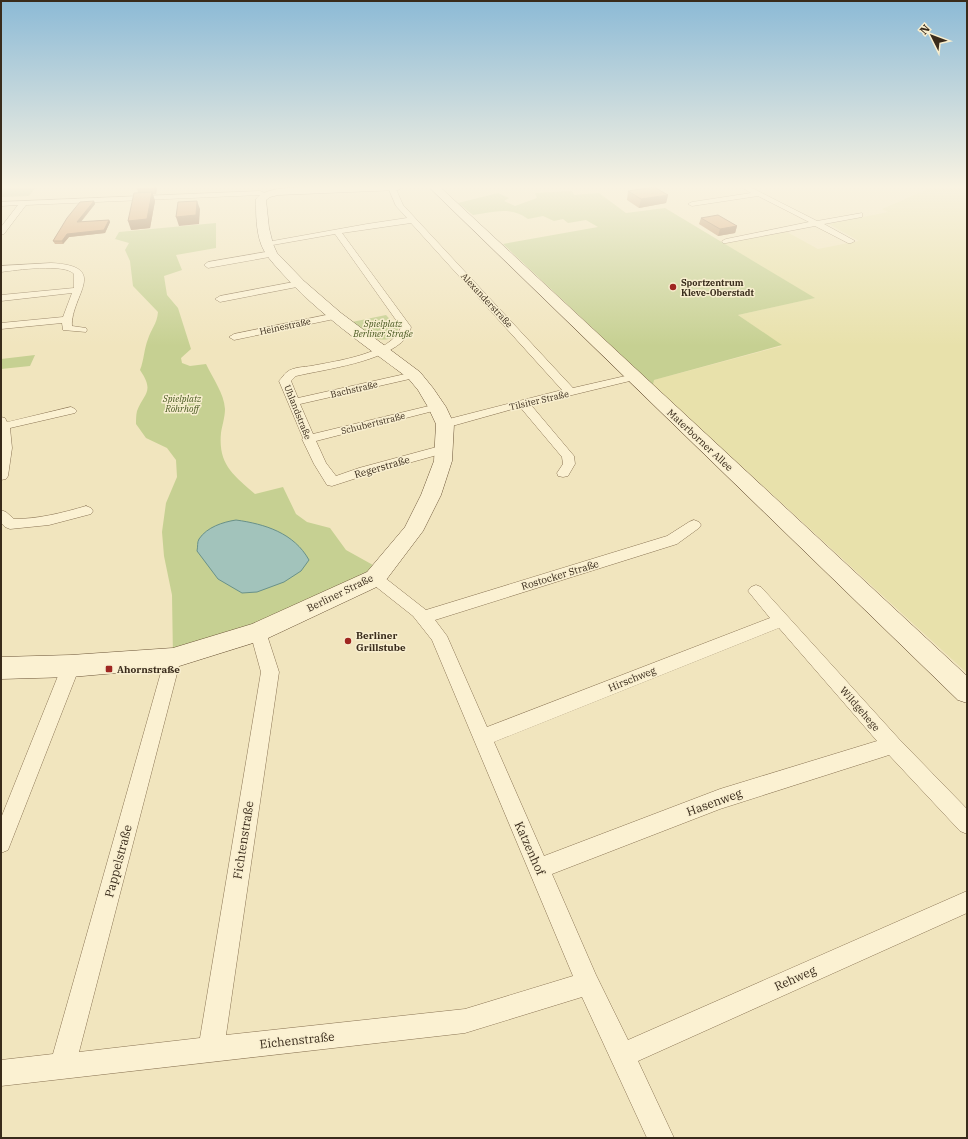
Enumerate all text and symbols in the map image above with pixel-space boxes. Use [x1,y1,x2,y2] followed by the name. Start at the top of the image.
[912,16,952,56] north arrow
[916,21,933,37] text: N
[459,270,515,330] street label: Alexanderstraße
[681,277,754,298] place label: Sportzentrum Kleve-Oberstadt
[668,282,678,292] marker: Sportzentrum Kleve-Oberstadt
[258,315,312,337] street label: Heinestraße
[352,318,413,339] park label: Spielplatz Berliner Straße
[329,378,379,400] street label: Bachstraße
[282,383,314,441] street label: Uhlandstraße
[508,388,570,412] street label: Tilsiter Straße
[162,393,202,414] park label: Spielplatz Röhrhoff
[664,406,736,474] street label: Materborner Allee
[340,410,406,436] street label: Schubertstraße
[353,453,411,481] street label: Regerstraße
[520,557,600,593] street label: Rostocker Straße
[305,571,375,615] street label: Berliner Straße
[356,629,406,654] place label: Berliner Grillstube
[343,636,353,646] marker: Berliner Grillstube
[117,663,180,676] place label: Ahornstraße
[606,663,658,694] street label: Hirschweg
[104,664,114,674] marker: Ahornstraße
[837,684,883,734] street label: Wildgehege
[684,785,744,819] street label: Hasenweg
[229,800,257,880] street label: Fichtenstraße
[511,819,549,878] street label: Katzenhof
[101,823,135,899] street label: Pappelstraße
[772,962,819,994] street label: Rehweg
[259,1029,335,1051] street label: Eichenstraße

